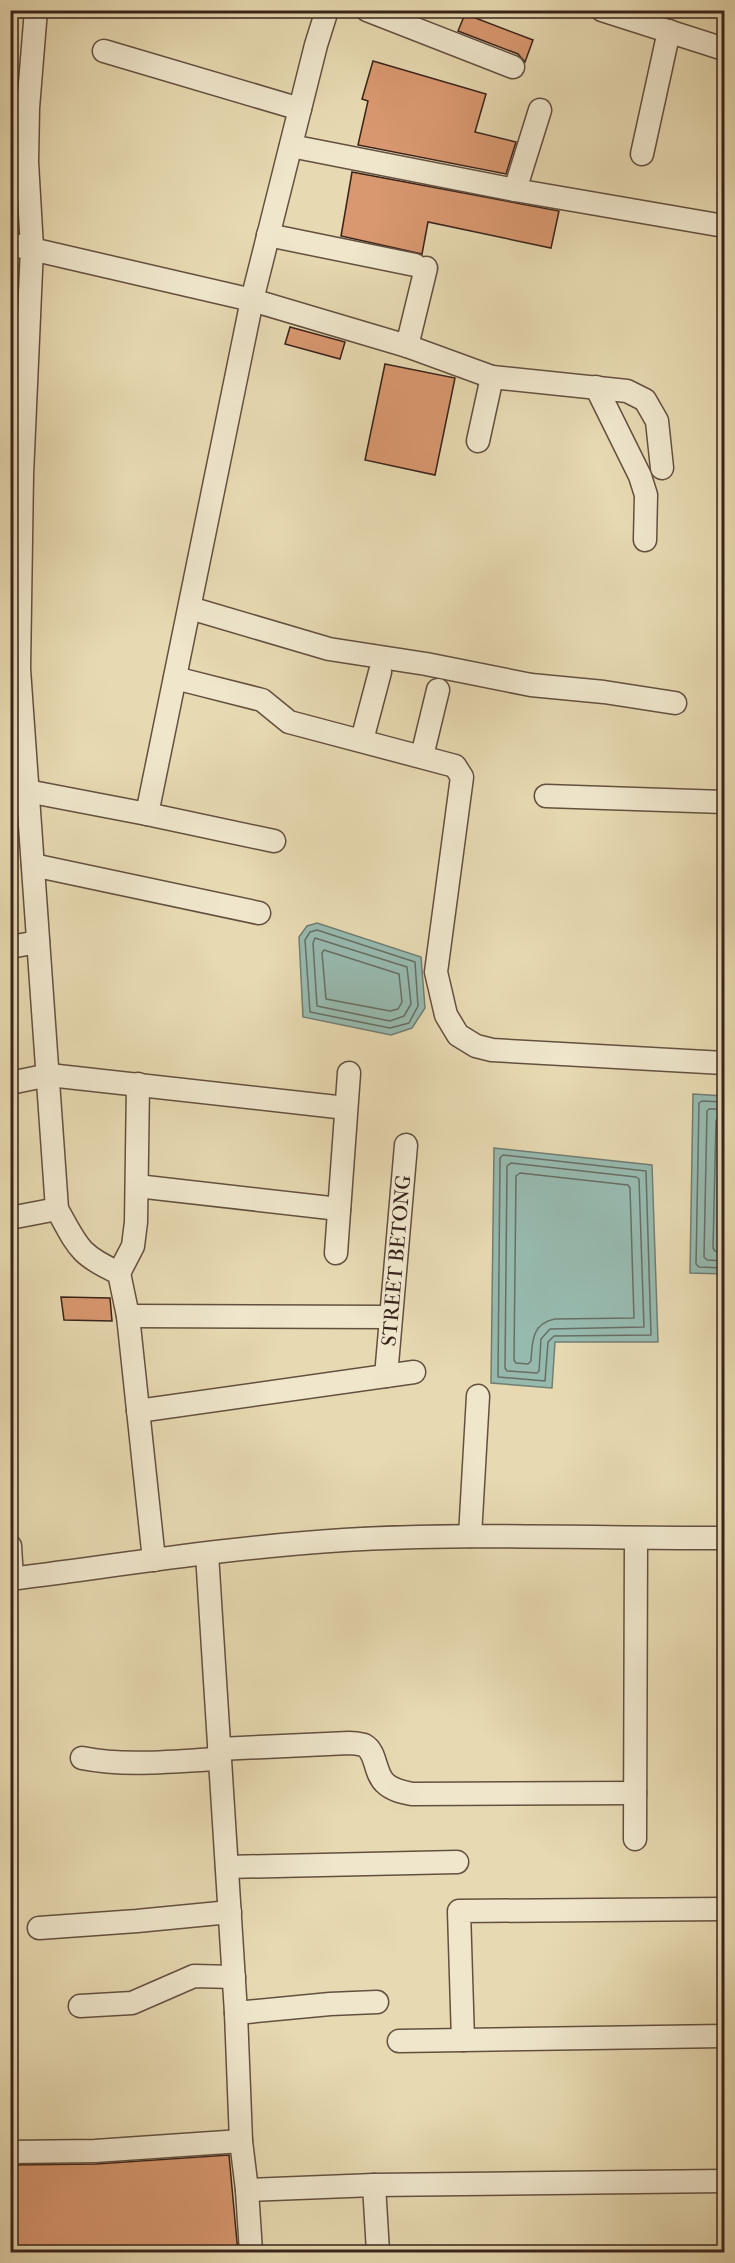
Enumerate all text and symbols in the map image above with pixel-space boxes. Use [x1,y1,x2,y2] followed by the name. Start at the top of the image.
[377,1174,415,1347] street label: STREET BETONG

